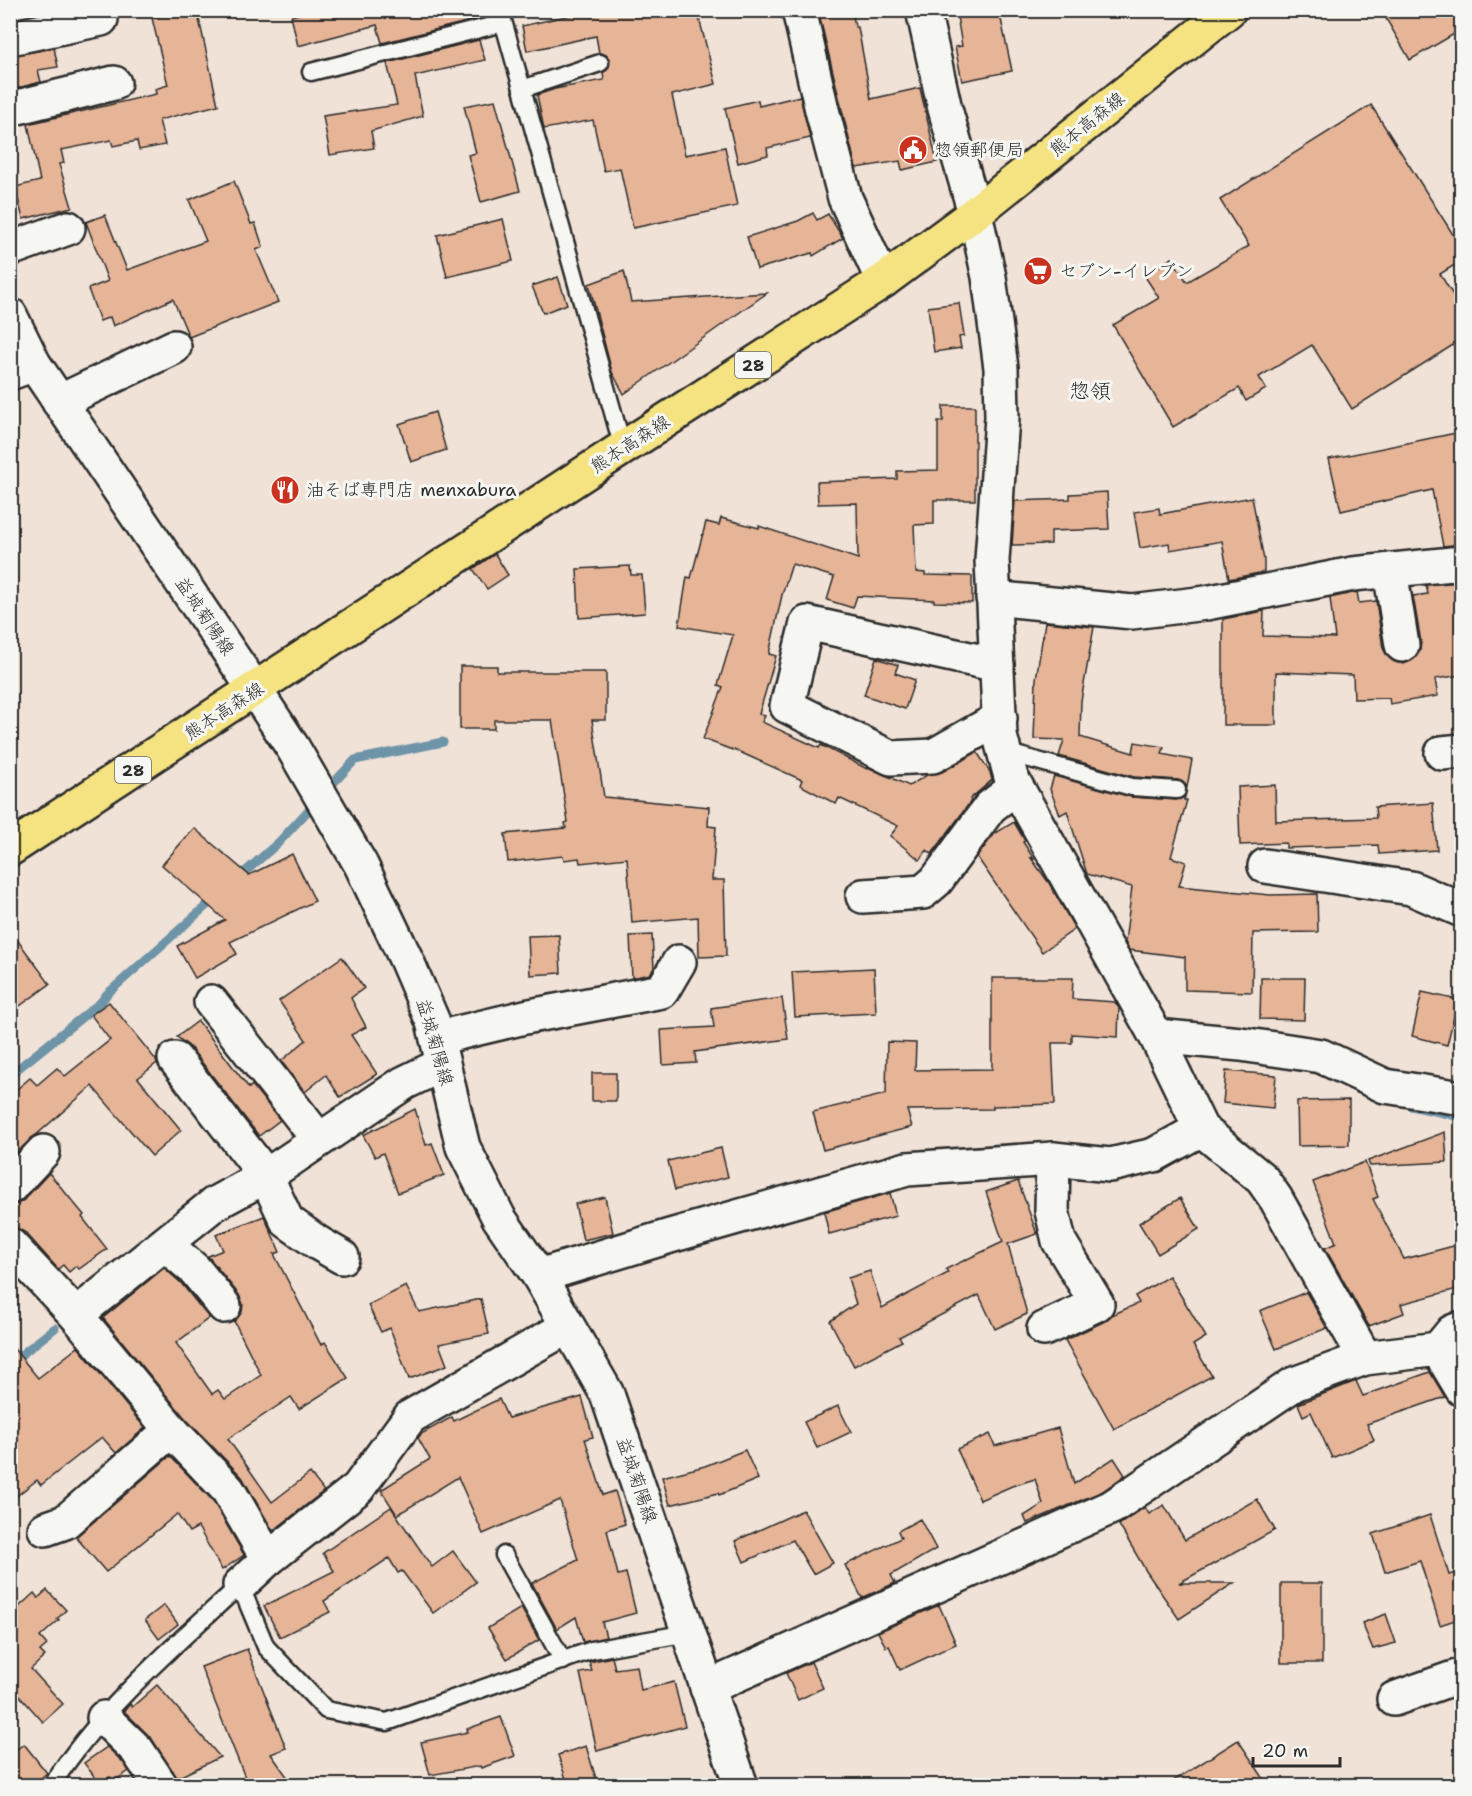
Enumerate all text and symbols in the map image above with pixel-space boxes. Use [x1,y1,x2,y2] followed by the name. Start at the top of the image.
[1044,86,1130,162] street label: 熊本高森線
[897,134,929,166] public building icon: 惣領郵便局
[934,138,1024,162] place label: 惣領郵便局
[1022,255,1054,287] supermarket icon: セブン-イレブン
[1059,259,1194,283] place label: セブン-イレブン
[735,352,771,378] road number: 28
[1069,377,1111,405] district label: 惣領
[586,409,674,479] street label: 熊本高森線
[269,474,301,506] restaurant icon: 油そば専門店 menxabura
[306,478,517,502] place label: 油そば専門店 menxabura
[170,572,240,660] street label: 益城菊陽線
[180,676,268,746] street label: 熊本高森線
[115,757,151,783] road number: 28
[411,995,459,1089] street label: 益城菊陽線
[611,1434,663,1526] street label: 益城菊陽線
[1253,1730,1340,1768] scale bar
[1262,1739,1308,1763] text: 20 m

